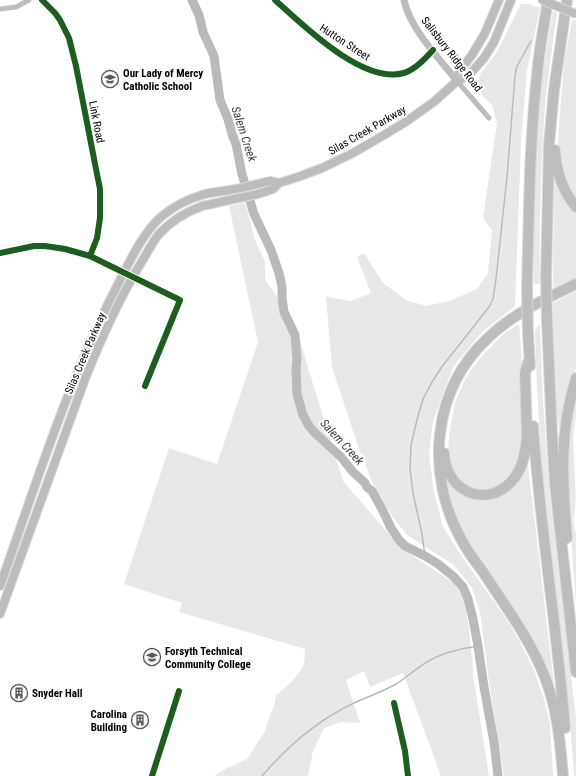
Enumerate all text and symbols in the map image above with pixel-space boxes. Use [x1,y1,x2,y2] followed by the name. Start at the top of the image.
[418,14,485,94] street label: Salisbury Ridge Road
[317,21,372,64] street label: Hutton Street
[123,67,203,93] place label: Our Lady of Mercy Catholic School
[100,69,120,89] school or university icon: Our Lady of Mercy Catholic School
[86,100,107,144] street label: Link Road
[326,103,409,158] street label: Silas Creek Parkway
[228,105,260,164] water label: Salem Creek
[62,310,109,396] street label: Silas Creek Parkway
[317,416,367,468] water label: Salem Creek
[165,645,251,671] place label: Forsyth Technical Community College
[142,647,162,667] school or university icon: Forsyth Technical Community College
[9,683,29,703] building icon: Snyder Hall
[32,687,83,700] place label: Snyder Hall
[90,708,127,734] place label: Carolina Building
[130,710,150,730] building icon: Carolina Building

